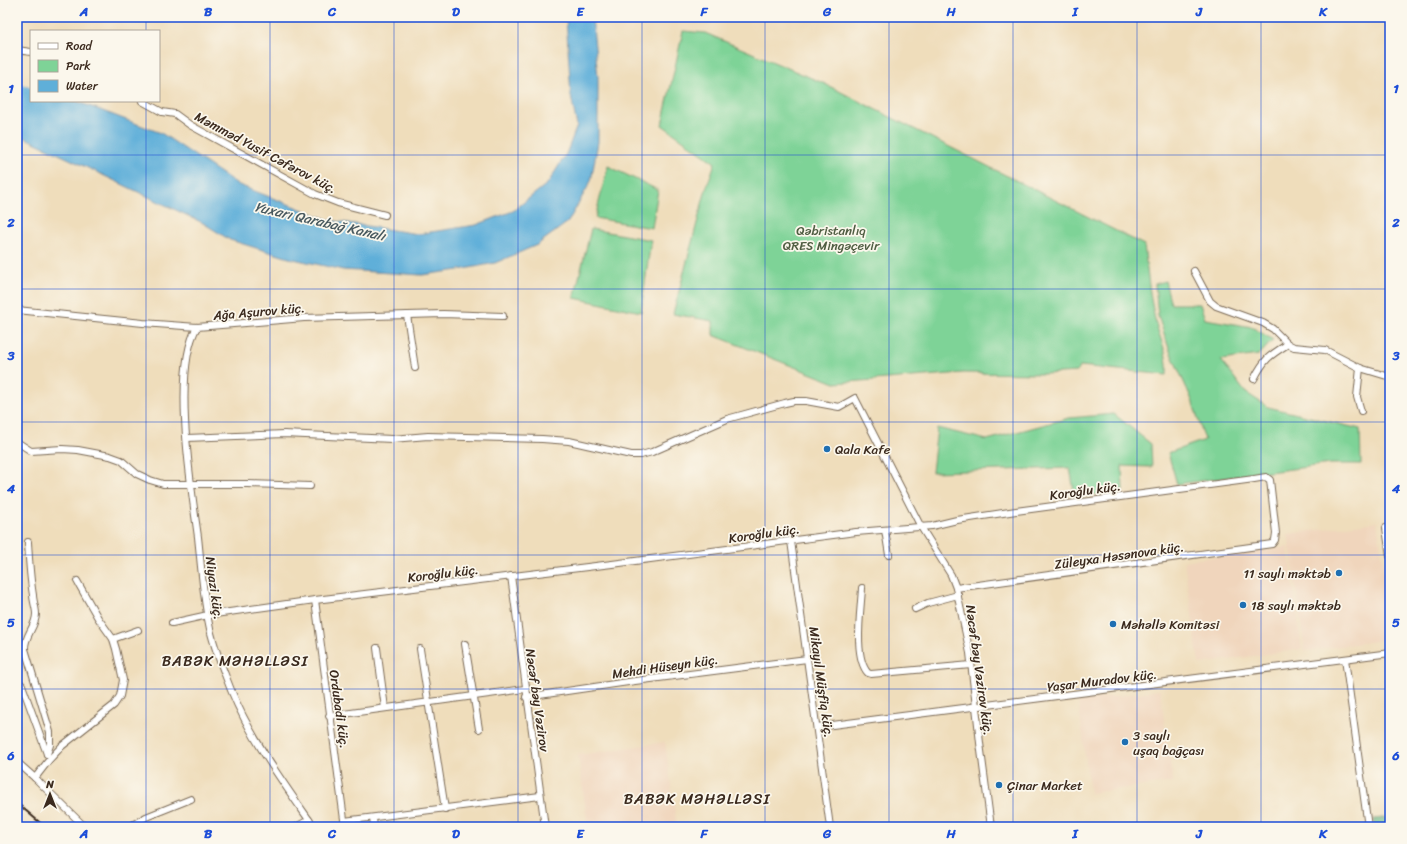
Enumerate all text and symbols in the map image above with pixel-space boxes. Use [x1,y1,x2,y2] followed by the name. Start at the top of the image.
[79,0,88,23] text: A
[204,0,213,23] text: B
[327,0,337,23] text: C
[452,0,460,23] text: D
[576,0,585,23] text: E
[699,0,708,23] text: F
[822,0,832,23] text: G
[945,0,956,23] text: H
[1071,0,1079,23] text: I
[1195,0,1203,23] text: J
[1318,0,1328,23] text: K
[30,30,160,102] legend
[66,35,93,57] text: Road
[66,55,91,77] text: Park
[66,75,99,97] text: Water
[8,77,14,100] text: 1
[1393,77,1399,100] text: 1
[190,105,341,200] street label: Məmməd Yusif Cəfərov küç.
[252,194,389,249] water label: Yuxarı Qarabağ Kanalı
[6,211,15,234] text: 2
[1391,211,1400,234] text: 2
[783,219,880,257] park label: Qəbristanlıq QRES Mingəçevir
[211,296,306,327] street label: Ağa Aşurov küç.
[6,344,15,367] text: 3
[1391,344,1400,367] text: 3
[835,438,891,461] place label: Qala Kafe
[822,444,832,454] marker: Qala Kafe
[1048,474,1122,507] street label: Koroğlu küç.
[6,477,16,500] text: 4
[1391,477,1401,500] text: 4
[727,517,801,550] street label: Koroğlu küç.
[1053,535,1185,576] street label: Züleyxa Həsənova küç.
[199,555,230,621] street label: Niyazi küç.
[406,558,480,589] street label: Koroğlu küç.
[1243,562,1331,585] place label: 11 saylı məktəb
[1334,568,1344,578] marker: 11 saylı məktəb
[1251,594,1341,617] place label: 18 saylı məktəb
[1238,600,1248,610] marker: 18 saylı məktəb
[959,603,1000,737] street label: Nəcəf bəy Vəzirov küç.
[7,611,15,634] text: 5
[1392,611,1400,634] text: 5
[1121,613,1220,636] place label: Məhəllə Komitəsi
[1108,619,1118,629] marker: Məhəllə Komitəsi
[802,625,841,739] street label: Mikayıl Müşfiq küç.
[519,647,556,754] street label: Nəcəf bəy Vəzirov
[162,648,308,674] district label: BABƏK MƏHƏLLƏSI
[610,648,720,685] street label: Mehdi Hüseyn küç.
[1046,662,1158,699] street label: Yaşar Muradov küç.
[323,668,356,750] street label: Ordubadi küç.
[1133,724,1205,762] place label: 3 saylı uşaq bağçası
[1120,737,1130,747] marker: 3 saylı uşaq bağçası
[6,744,15,767] text: 6
[1391,744,1400,767] text: 6
[30,774,70,814] north arrow
[1007,774,1083,797] place label: Çinar Market
[45,775,54,794] text: N
[994,780,1004,790] marker: Çinar Market
[624,786,770,812] district label: BABƏK MƏHƏLLƏSI
[79,822,88,844] text: A
[204,822,213,844] text: B
[327,822,337,844] text: C
[452,822,460,844] text: D
[576,822,585,844] text: E
[699,822,708,844] text: F
[822,822,832,844] text: G
[945,822,956,844] text: H
[1071,822,1079,844] text: I
[1195,822,1203,844] text: J
[1318,822,1328,844] text: K

